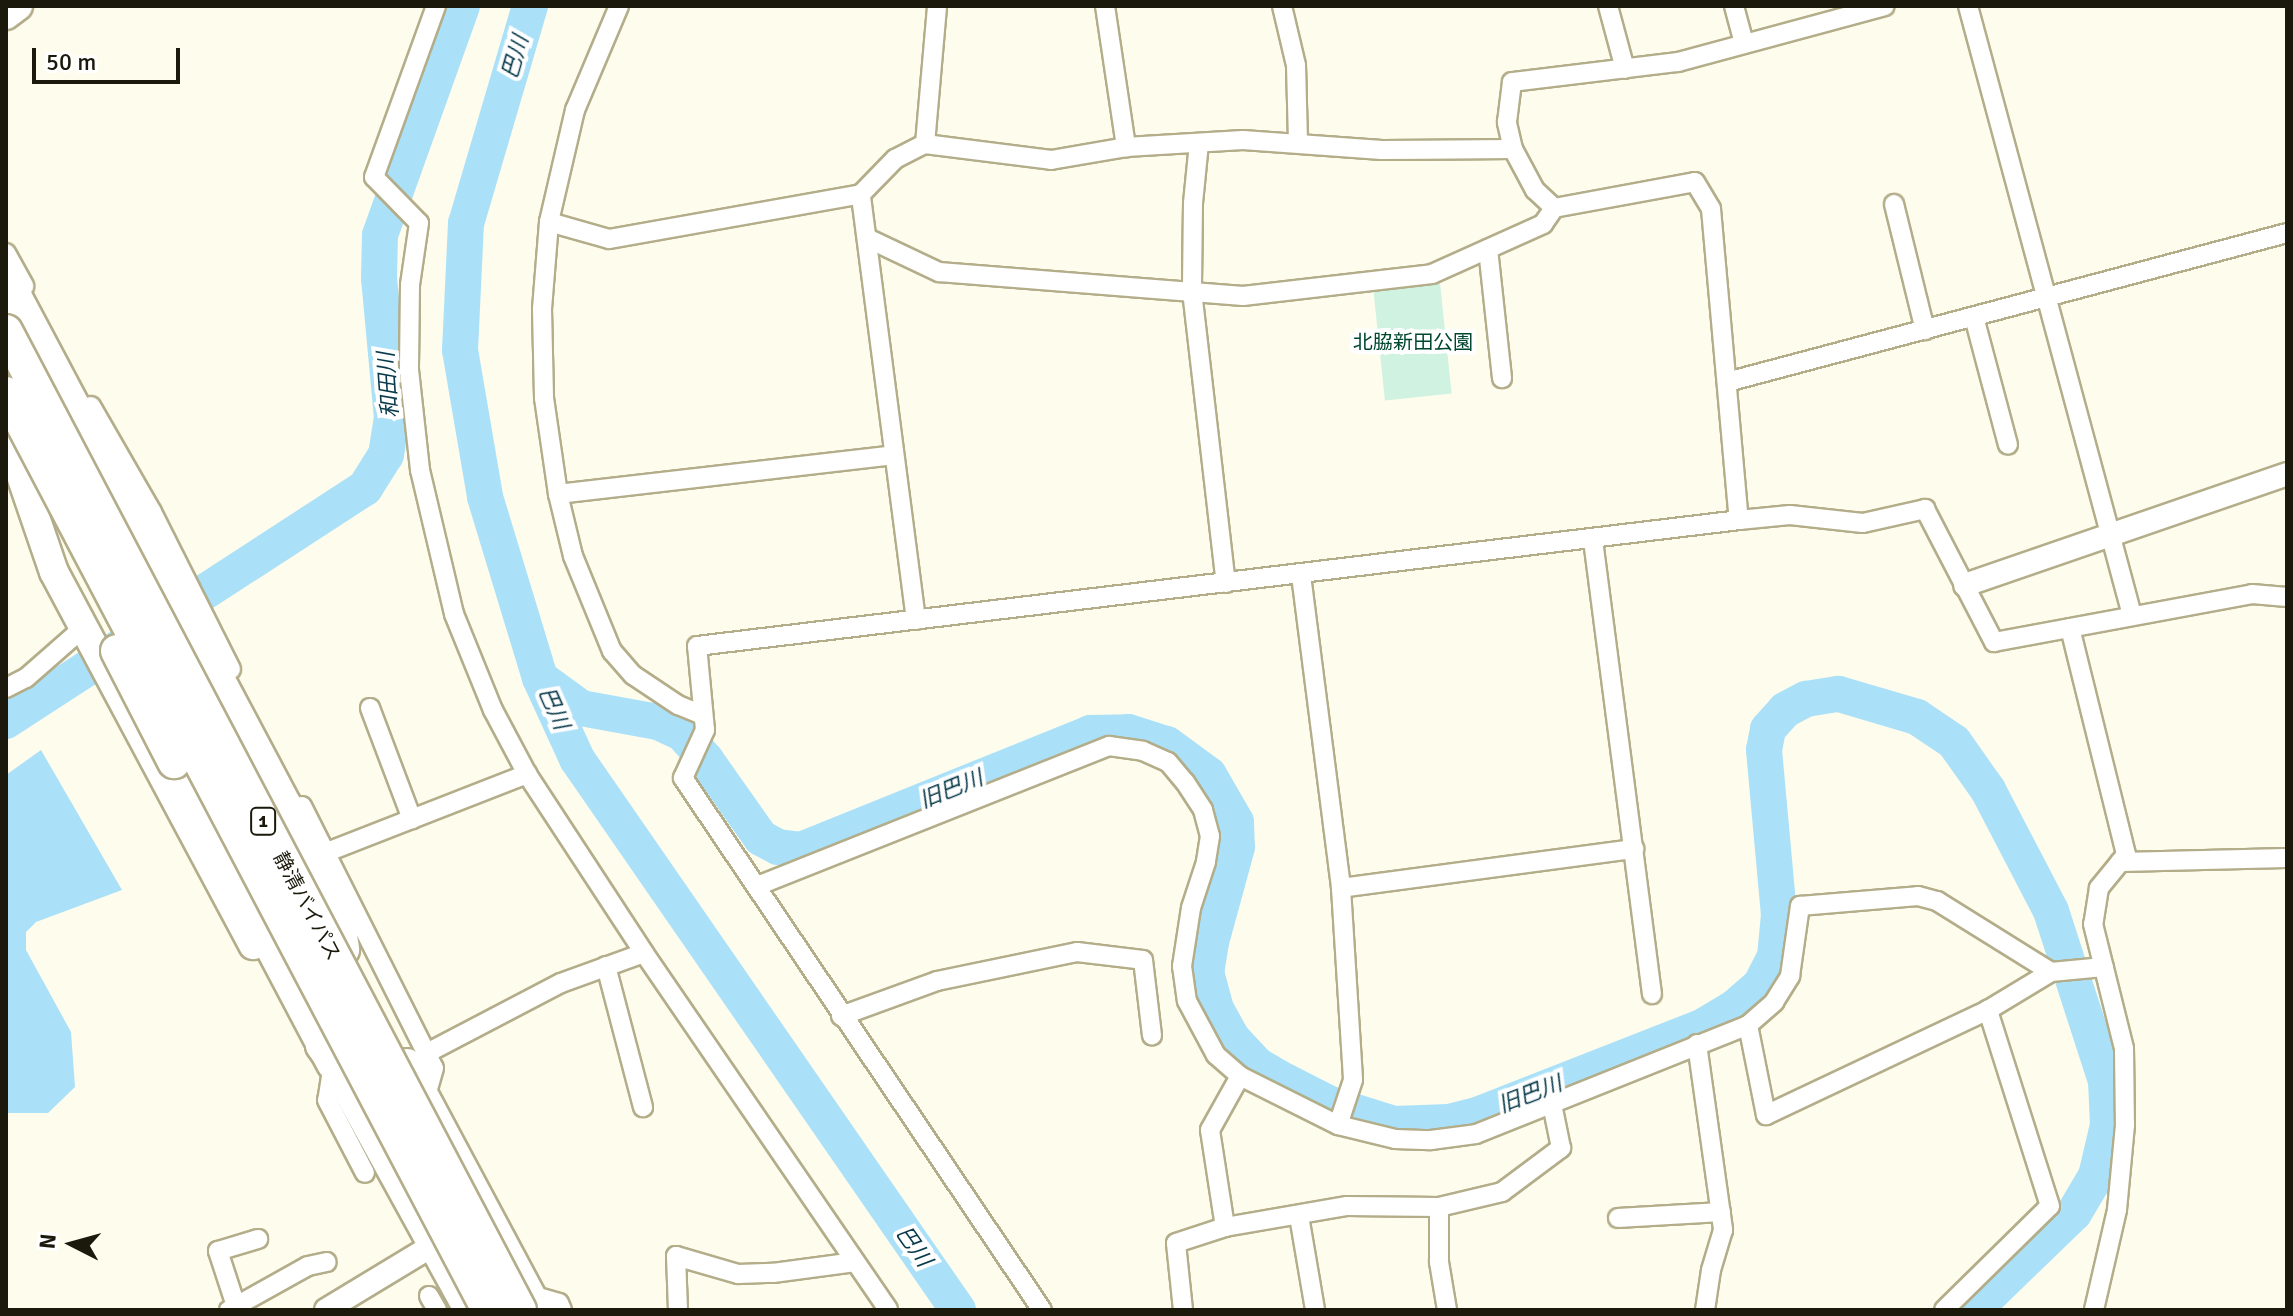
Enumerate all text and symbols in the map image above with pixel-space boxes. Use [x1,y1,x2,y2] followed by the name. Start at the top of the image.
[36,32,184,82] scale bar
[496,32,534,82] water label: 巴川
[46,47,96,77] text: 50 m
[1353,330,1473,354] park label: 北脇新田公園
[373,351,403,419] water label: 和田川
[533,683,575,733] water label: 巴川
[915,764,987,814] water label: 旧巴川
[249,807,277,835] road number: 1
[268,847,346,965] street label: 静清バイパス
[1494,1070,1566,1118] water label: 旧巴川
[32,1204,112,1284] north arrow
[891,1220,937,1272] water label: 巴川
[33,1232,62,1250] text: N

